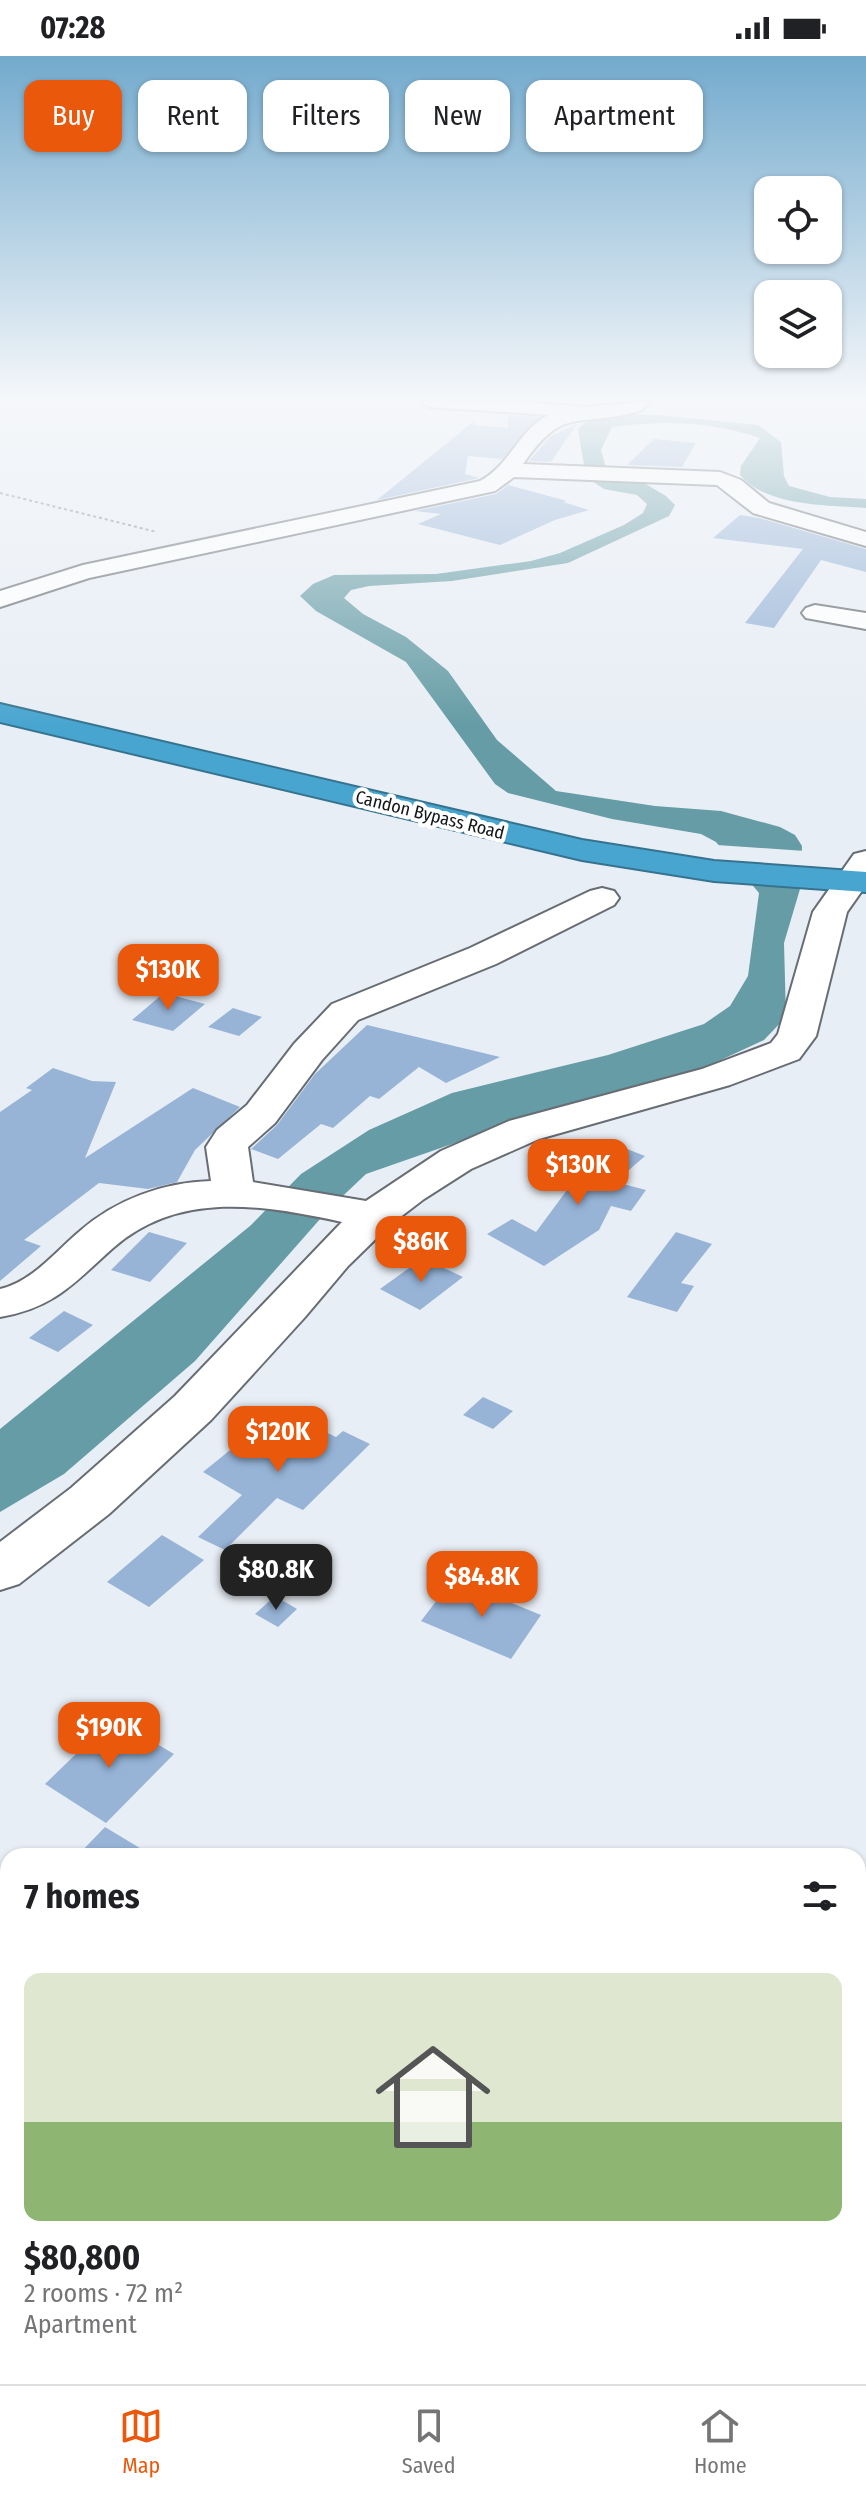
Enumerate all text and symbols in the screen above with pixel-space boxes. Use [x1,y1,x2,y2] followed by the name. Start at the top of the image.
[40,10,105,46] text: 07:28
[24,80,122,152] chip: Buy
[138,80,247,152] chip: Rent
[263,80,389,152] chip: Filters
[405,80,510,152] chip: New
[526,80,703,152] chip: Apartment
[754,176,842,368] map controls
[754,176,842,264] button: locate
[754,280,842,368] button: layers
[353,786,507,844] street label: Candon Bypass Road
[112,944,224,1012] pin: $130K
[136,954,200,985] text: $130K
[522,1139,634,1207] pin: $130K
[546,1149,610,1180] text: $130K
[374,1216,468,1284] pin: $86K
[393,1226,449,1257] text: $86K
[222,1406,334,1474] pin: $120K
[246,1416,310,1447] text: $120K
[211,1544,341,1612] pin: $80.8K
[417,1551,547,1619] pin: $84.8K
[238,1554,314,1585] text: $80.8K
[445,1561,519,1592] text: $84.8K
[53,1702,165,1770] pin: $190K
[76,1712,142,1743] text: $190K
[798,1874,842,1918] icon: filters
[24,1876,140,1917] text: 7 homes
[361,2025,505,2169] icon: home
[24,2237,140,2278] text: $80,800
[24,2278,183,2309] text: 2 rooms · 72 m²
[24,2309,137,2340] text: Apartment
[119,2404,163,2479] tab: Map
[402,2404,456,2479] tab: Saved
[694,2404,747,2479] tab: Home

